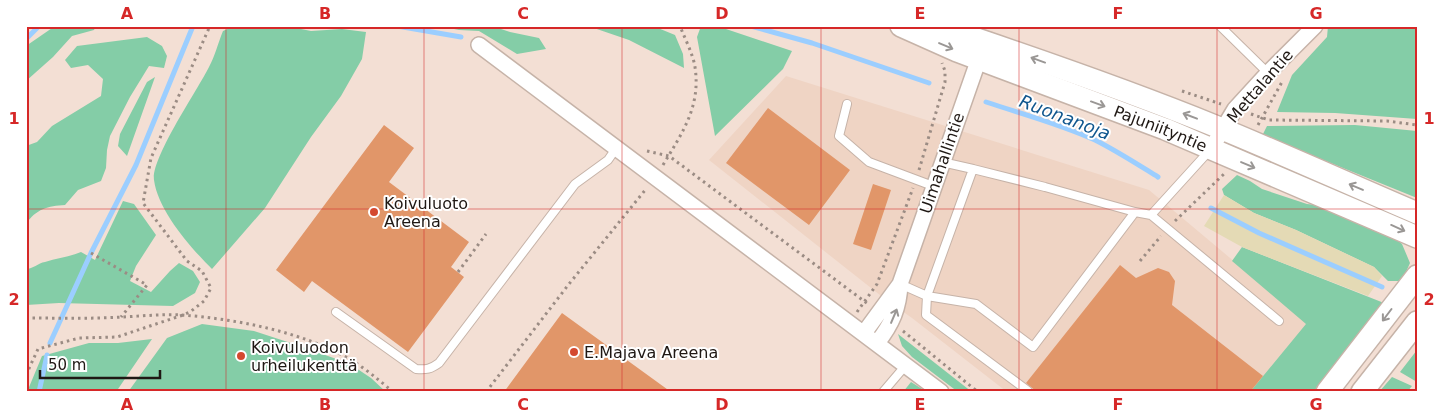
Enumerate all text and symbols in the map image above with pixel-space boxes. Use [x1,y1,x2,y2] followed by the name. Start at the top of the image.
[121,4,134,23] text: A
[319,4,331,23] text: B
[517,4,529,23] text: C
[715,4,729,23] text: D
[915,4,925,23] text: E
[1113,4,1123,23] text: F
[1309,4,1323,23] text: G
[938,41,953,51] one-way arrow
[1223,45,1297,127] street label: Mettalantie
[1030,55,1046,64] one-way arrow
[1017,90,1113,144] water label: Ruonanoja
[1090,100,1105,109] one-way arrow
[1111,101,1210,155] street label: Pajuniityntie
[8,109,20,128] text: 1
[1423,109,1435,128] text: 1
[916,110,968,216] street label: Uimahallintie
[1183,111,1198,121] one-way arrow
[1240,160,1255,170] one-way arrow
[1349,182,1364,191] one-way arrow
[384,194,468,231] place label: Koivuluoto Areena
[368,206,380,218] marker: Koivuluoto Areena
[1390,224,1405,234] one-way arrow
[8,290,20,309] text: 2
[1423,290,1435,309] text: 2
[1382,308,1392,322] one-way arrow
[890,309,899,324] one-way arrow
[251,338,357,375] place label: Koivuluodon urheilukenttä
[584,343,718,362] place label: E.Majava Areena
[568,346,580,358] marker: E.Majava Areena
[40,348,160,380] scale bar
[235,350,247,362] marker: Koivuluodon urheilukenttä
[48,356,86,374] text: 50 m
[121,395,134,414] text: A
[319,395,331,414] text: B
[517,395,529,414] text: C
[715,395,729,414] text: D
[915,395,925,414] text: E
[1113,395,1123,414] text: F
[1309,395,1323,414] text: G

